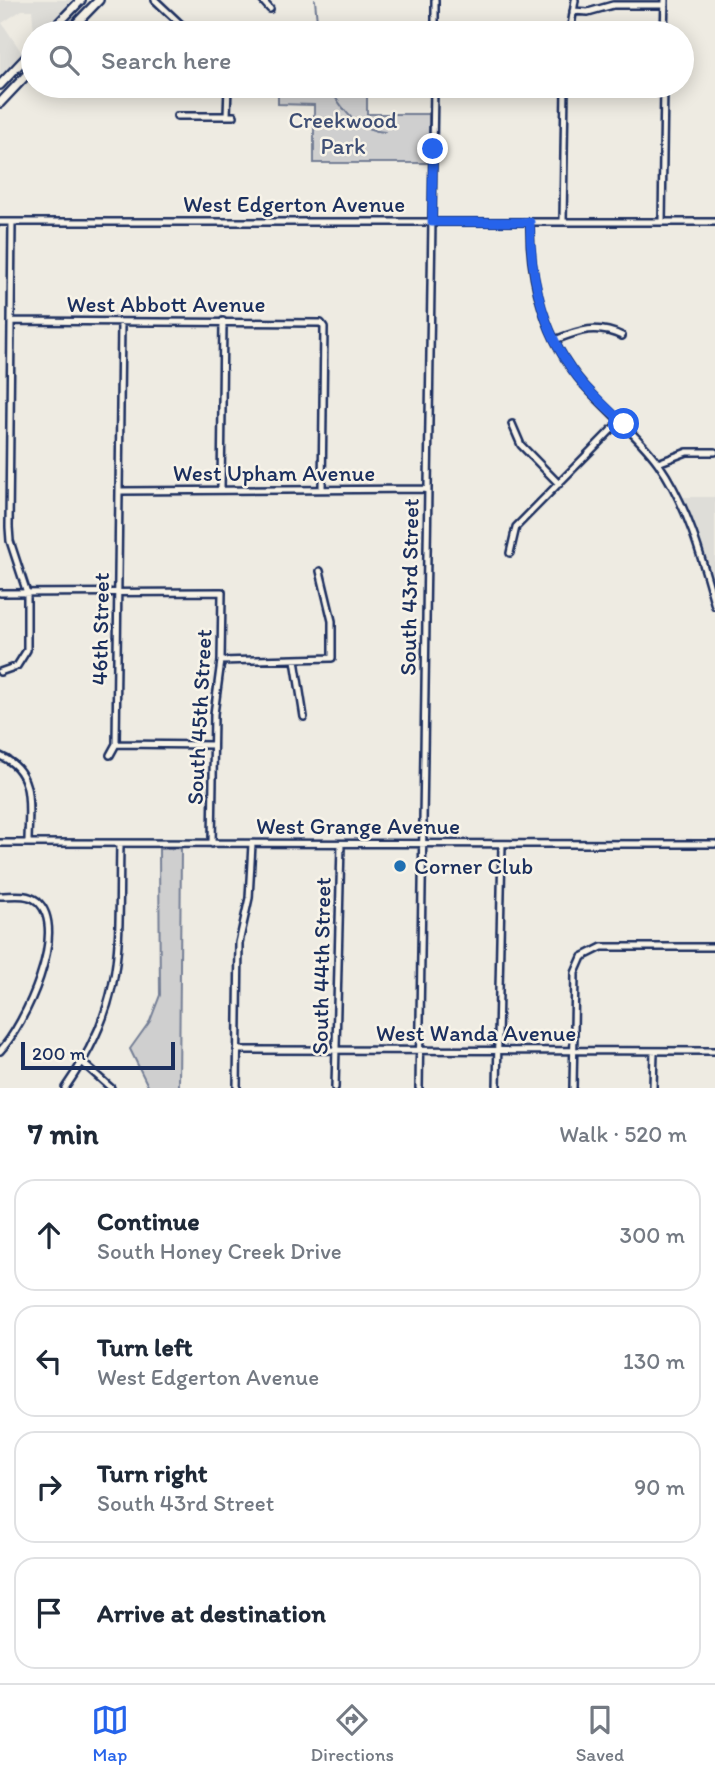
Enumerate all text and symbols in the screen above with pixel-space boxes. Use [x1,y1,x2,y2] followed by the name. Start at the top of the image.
[21,21,694,98] search box
[45,41,83,79] icon: search
[101,44,231,76] text: Search here
[288,106,398,160] park label: Creekwood Park
[417,133,448,164] route end
[183,190,405,218] street label: West Edgerton Avenue
[67,290,266,318] street label: West Abbott Avenue
[608,408,639,439] route start
[173,459,375,487] street label: West Upham Avenue
[393,498,425,676] street label: South 43rd Street
[85,572,115,686] street label: 46th Street
[180,628,218,806] street label: South 45th Street
[256,812,460,840] street label: West Grange Avenue
[414,852,533,880] place label: Corner Club
[392,858,408,874] marker: Corner Club
[305,877,337,1055] street label: South 44th Street
[376,1019,576,1047] street label: West Wanda Avenue
[21,1039,175,1071] scale bar
[32,1042,86,1065] text: 200 m
[28,1115,99,1152] text: 7 min
[559,1120,687,1148] text: Walk · 520 m
[97,1205,200,1237] text: Continue
[30,1216,68,1254] icon: ahead
[620,1221,685,1249] text: 300 m
[97,1237,342,1265] text: South Honey Creek Drive
[97,1331,193,1363] text: Turn left
[30,1342,68,1380] icon: left
[623,1347,685,1375] text: 130 m
[97,1363,319,1391] text: West Edgerton Avenue
[97,1457,208,1489] text: Turn right
[30,1468,68,1506] icon: right
[634,1473,685,1501] text: 90 m
[97,1489,274,1517] text: South 43rd Street
[30,1594,68,1632] icon: arrive
[97,1597,326,1629] text: Arrive at destination
[91,1701,129,1766] tab: Map
[310,1701,394,1766] tab: Directions
[576,1701,624,1766] tab: Saved

